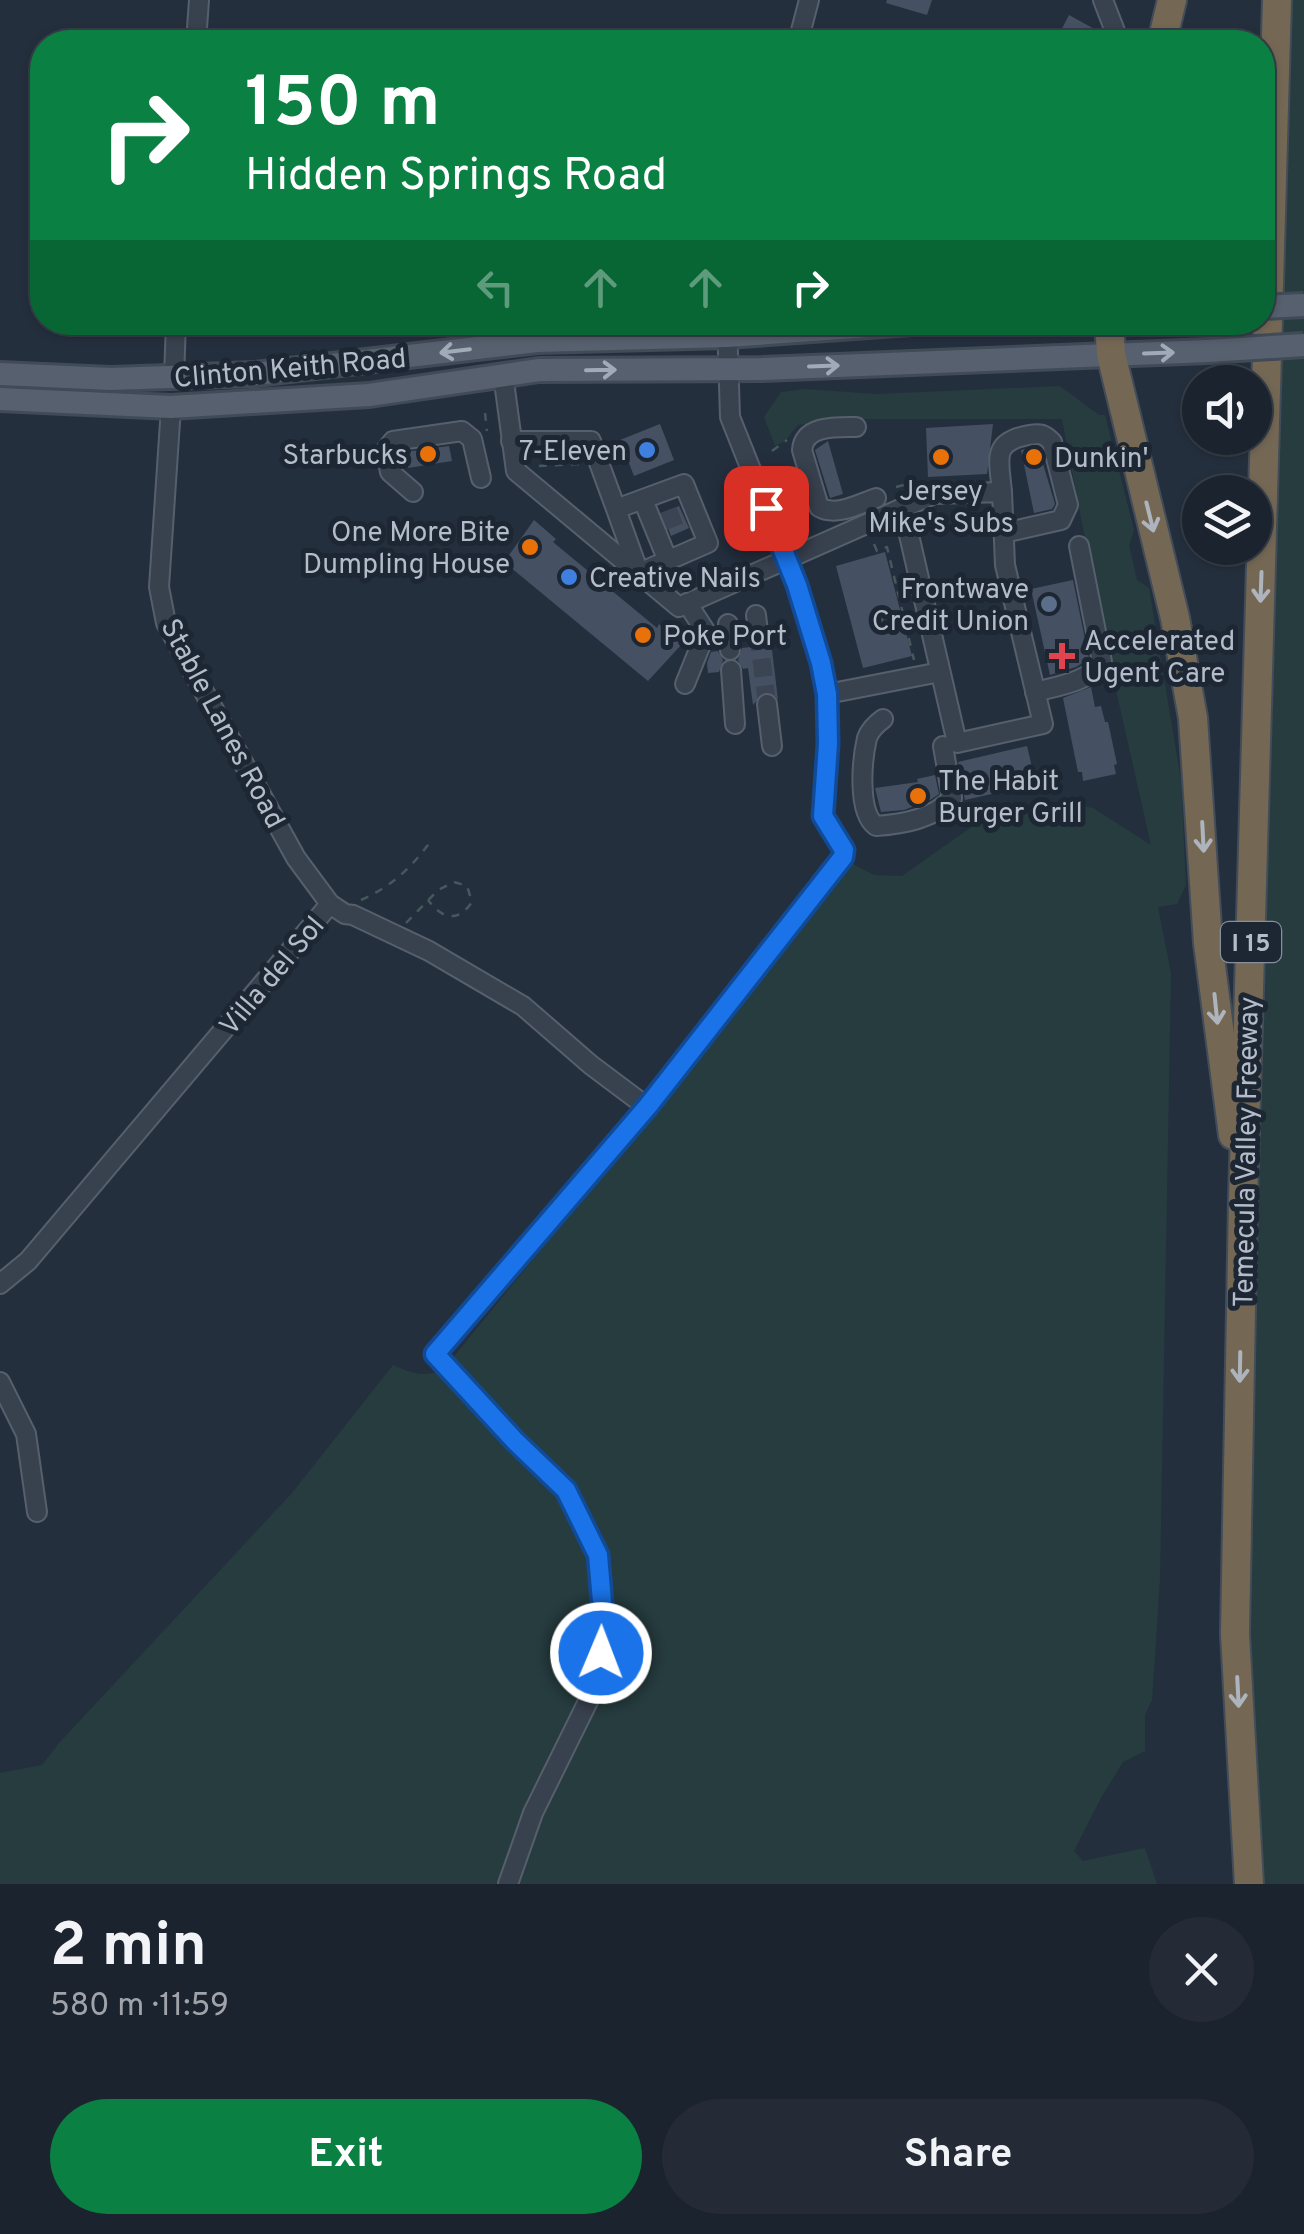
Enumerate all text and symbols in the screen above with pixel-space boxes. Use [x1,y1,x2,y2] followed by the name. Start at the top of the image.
[245,62,440,151] text: 150 m
[80,70,210,200] icon: right
[245,149,667,206] text: Hidden Springs Road
[468,260,523,315] icon: left
[573,260,628,315] icon: ahead
[678,260,733,315] icon: ahead
[783,260,838,315] icon: right
[173,342,408,398] street label: Clinton Keith Road
[439,342,471,361] one-way arrow
[1143,343,1175,362] one-way arrow
[807,357,839,376] one-way arrow
[584,360,616,379] one-way arrow
[1182,365,1272,565] map controls
[1182,365,1272,455] button: sound
[519,435,627,471] place label: 7-Eleven
[283,439,408,475] place label: Starbucks
[636,439,658,461] marker: 7-Eleven
[1054,442,1149,478] place label: Dunkin'
[417,443,439,465] marker: Starbucks
[930,446,952,468] marker: Jersey Mike's Subs
[1023,446,1045,468] marker: Dunkin'
[724,466,809,551] pin
[868,475,1014,543] place label: Jersey Mike's Subs
[1182,475,1272,565] button: layers
[739,481,794,536] icon: arrive
[1142,501,1161,532] one-way arrow
[303,516,510,584] place label: One More Bite Dumpling House
[519,536,541,558] marker: One More Bite Dumpling House
[589,562,761,598] place label: Creative Nails
[558,566,580,588] marker: Creative Nails
[1252,571,1271,603] one-way arrow
[872,573,1029,641] place label: Frontwave Credit Union
[1038,593,1060,615] marker: Frontwave Credit Union
[151,613,292,835] street label: Stable Lanes Road
[663,620,787,656] place label: Poke Port
[632,624,654,646] marker: Poke Port
[1084,625,1235,693] place label: Accelerated Ugent Care
[1049,643,1075,669] marker: Accelerated Ugent Care
[938,765,1083,833] place label: The Habit Burger Grill
[907,785,929,807] marker: The Habit Burger Grill
[1194,821,1213,853] one-way arrow
[213,910,334,1044] street label: Villa del Sol
[1221,922,1281,962] road number: I 15
[1207,993,1226,1025] one-way arrow
[1227,996,1269,1308] street label: Temecula Valley Freeway
[1230,1350,1250,1382] one-way arrow
[549,1601,653,1705] position arrow
[1229,1675,1248,1707] one-way arrow
[50,1911,207,1987] text: 2 min
[1149,1917,1254,2022] button: close
[50,1987,229,2027] text: 580 m · 11:59
[50,2099,642,2214] button: Exit
[662,2099,1254,2214] button: Share

